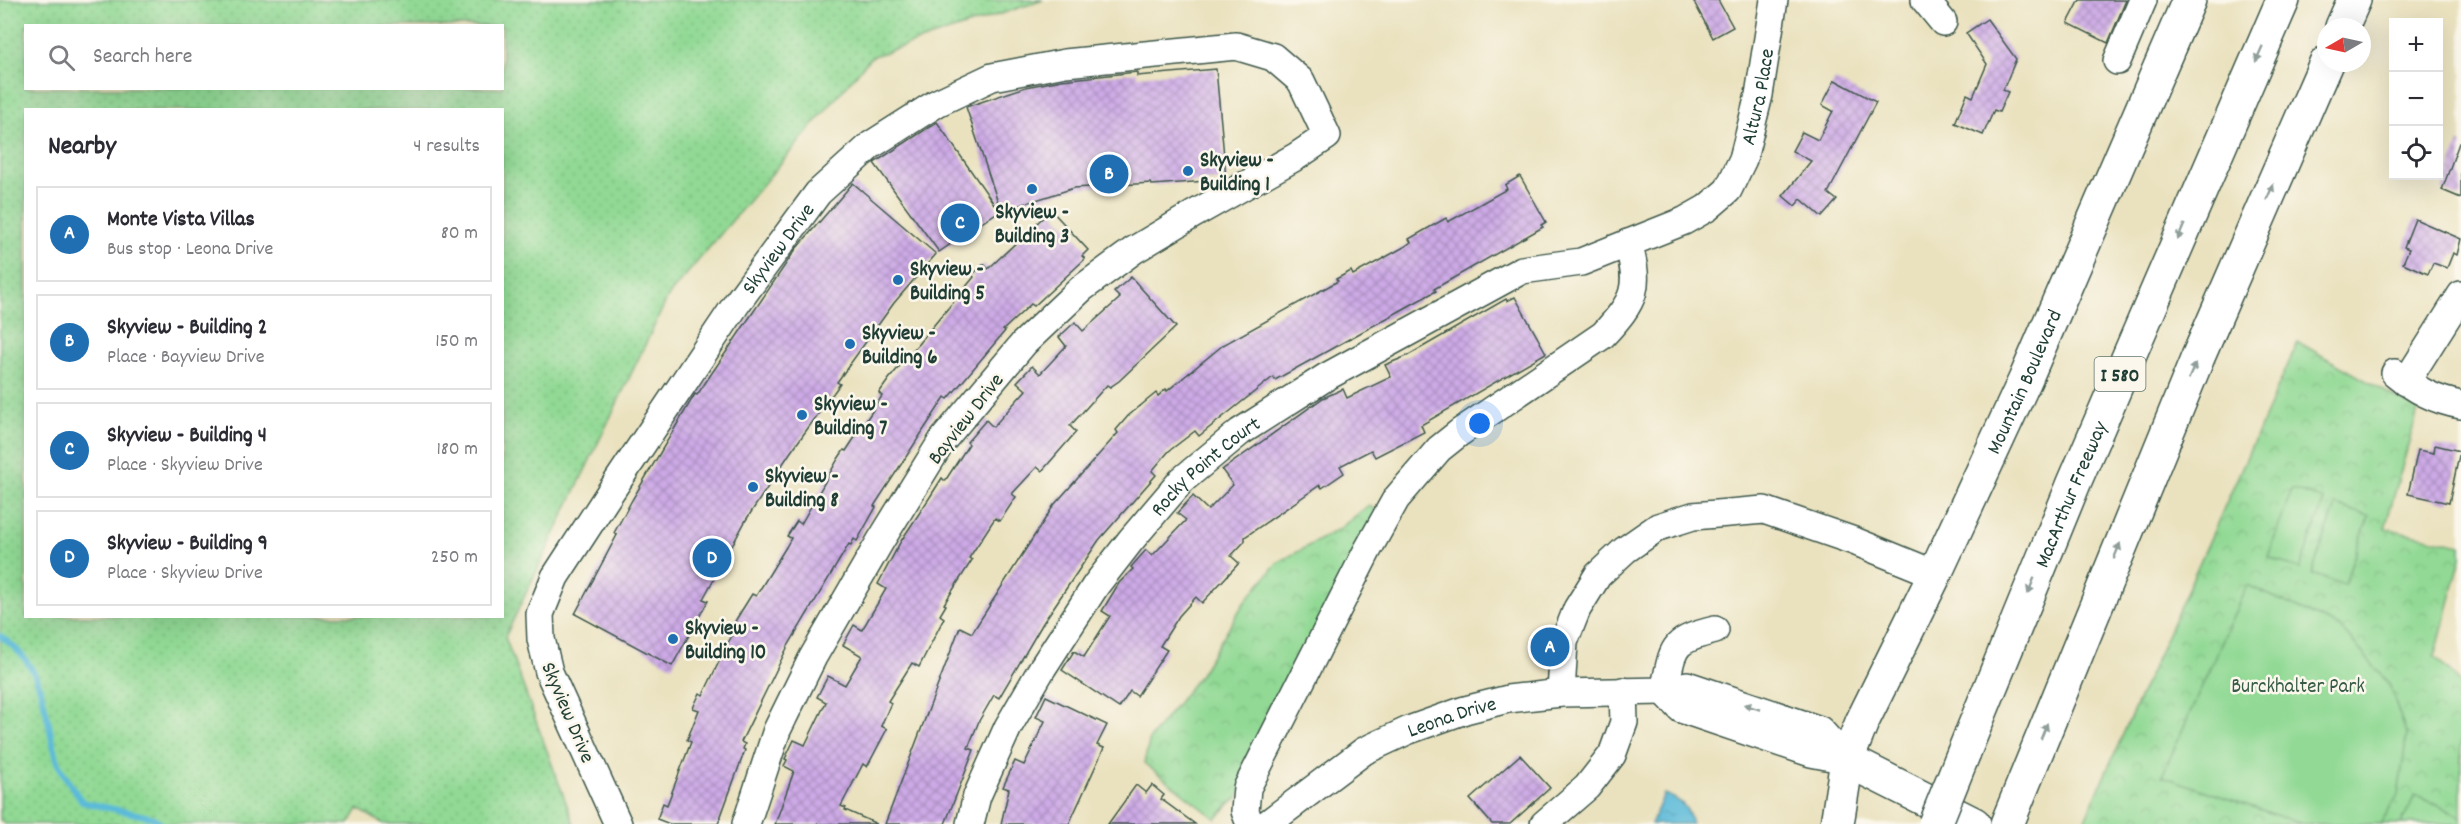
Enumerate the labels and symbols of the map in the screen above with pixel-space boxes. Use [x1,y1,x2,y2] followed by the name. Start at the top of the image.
[2317,18,2371,72] north arrow
[2255,45,2264,62] one-way arrow
[1735,47,1784,149] street label: Altura Place
[1200,147,1274,201] place label: Skyview - Building 1
[1090,152,1128,196] pin: B
[1181,164,1195,178] marker: Skyview - Building 1
[1025,182,1039,196] marker: Skyview - Building 3
[2265,182,2275,200] one-way arrow
[736,198,824,302] street label: Skyview Drive
[995,199,1069,253] place label: Skyview - Building 3
[940,200,980,246] pin: C
[2177,224,2186,241] one-way arrow
[910,256,985,310] place label: Skyview - Building 5
[891,273,905,287] marker: Skyview - Building 5
[1981,306,2072,460] street label: Mountain Boulevard
[862,320,938,374] place label: Skyview - Building 6
[843,337,857,351] marker: Skyview - Building 6
[2094,357,2146,391] road number: I 580
[2187,361,2197,379] one-way arrow
[922,368,1013,472] street label: Bayview Drive
[814,391,888,445] place label: Skyview - Building 7
[795,408,809,422] marker: Skyview - Building 7
[1465,409,1494,438] your location
[1145,410,1268,524] street label: Rocky Point Court
[2029,417,2117,573] street label: MacArthur Freeway
[765,463,839,517] place label: Skyview - Building 8
[746,480,760,494] marker: Skyview - Building 8
[692,536,732,580] pin: D
[2112,541,2122,559] one-way arrow
[2026,577,2036,595] one-way arrow
[685,615,766,669] place label: Skyview - Building 10
[1530,624,1570,670] pin: A
[666,632,680,646] marker: Skyview - Building 10
[532,658,601,768] street label: Skyview Drive
[2231,673,2365,703] park label: Burckhalter Park
[1404,691,1500,747] street label: Leona Drive
[1743,702,1761,711] one-way arrow
[2040,722,2049,740] one-way arrow

